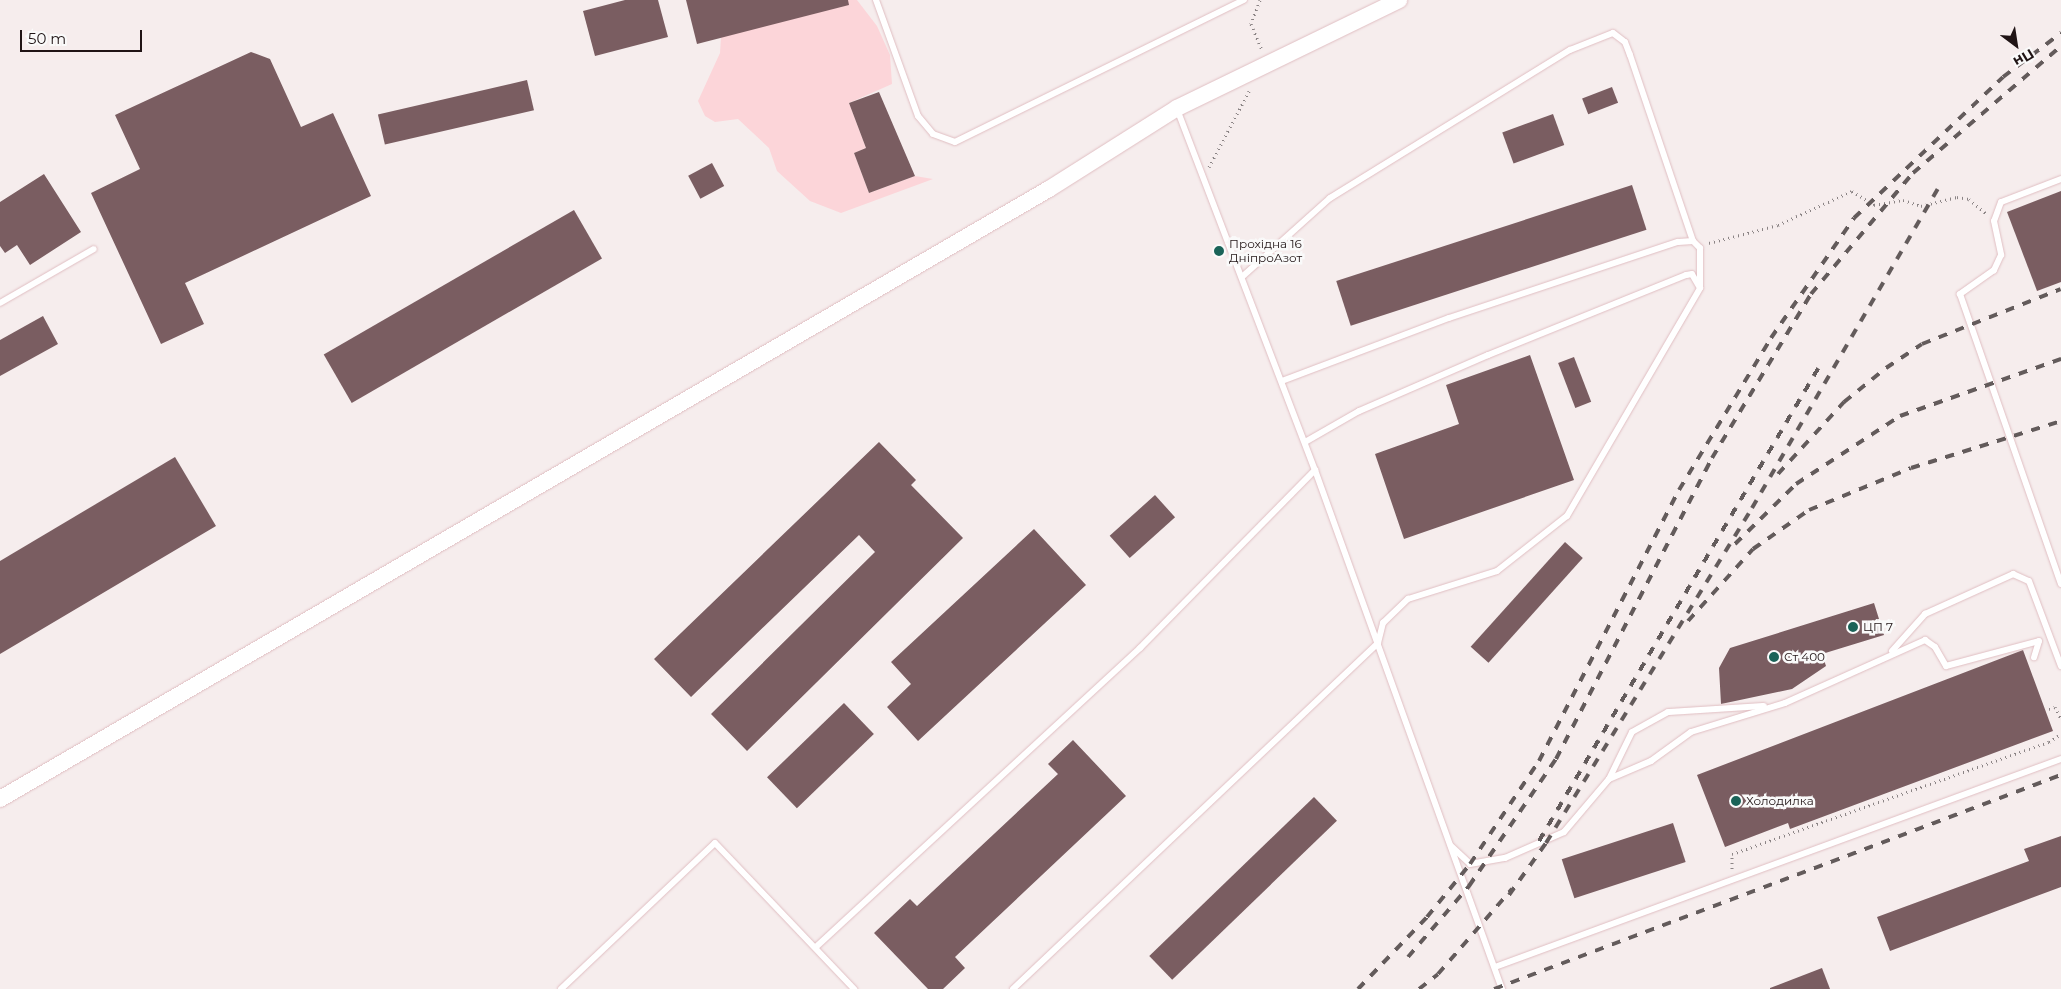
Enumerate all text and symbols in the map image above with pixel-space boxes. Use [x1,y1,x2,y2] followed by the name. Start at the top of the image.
[22,20,145,52] scale bar
[1991,20,2041,70] north arrow
[28,29,66,48] text: 50 m
[2010,45,2037,71] text: Пн
[1229,237,1302,265] place label: Прохідна 16 ДніпроАзот
[1213,245,1225,257] marker: Прохідна 16 ДніпроАзот
[1863,620,1893,634] place label: ЦП 7
[1847,621,1859,633] marker: ЦП 7
[1784,650,1825,664] place label: Ст 400
[1768,651,1780,663] marker: Ст 400
[1746,794,1814,808] place label: Холодилка
[1730,795,1742,807] marker: Холодилка

